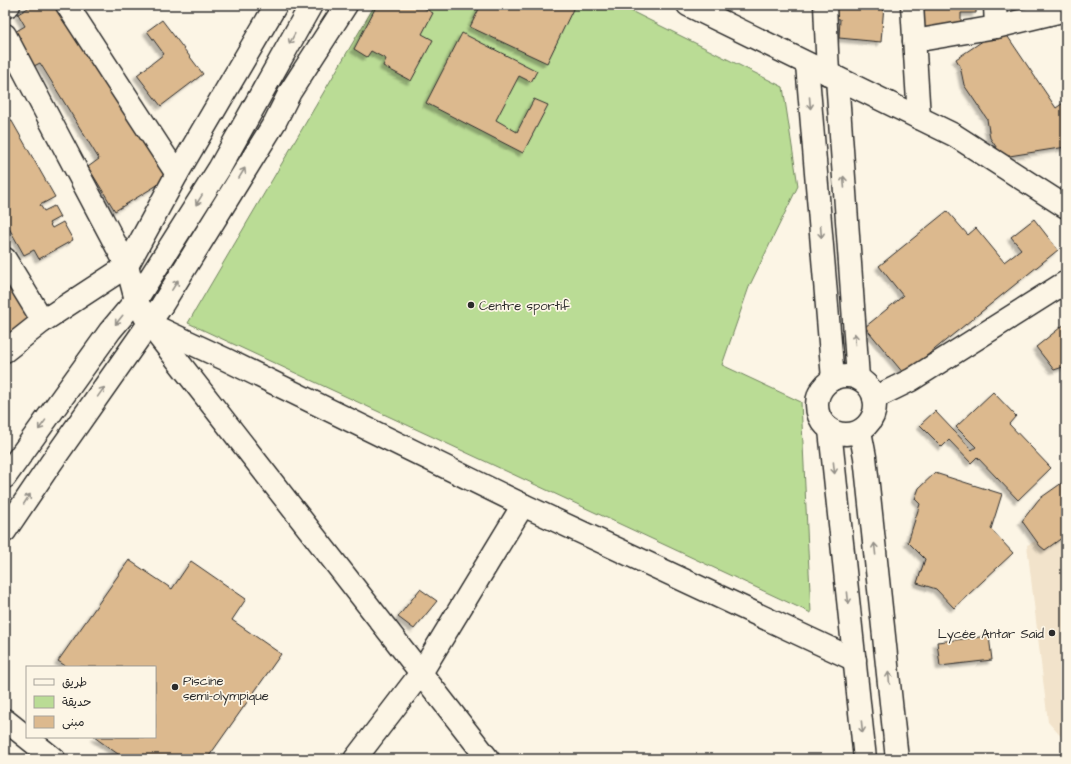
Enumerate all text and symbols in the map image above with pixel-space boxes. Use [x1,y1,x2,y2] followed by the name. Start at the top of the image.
[288,33,296,45] one-way arrow
[807,96,814,109] one-way arrow
[238,167,246,179] one-way arrow
[841,176,848,189] one-way arrow
[195,194,203,205] one-way arrow
[817,225,825,238] one-way arrow
[171,280,179,291] one-way arrow
[479,297,570,315] place label: Centre sportif
[466,300,476,310] marker: Centre sportif
[115,315,124,325] one-way arrow
[852,333,859,346] one-way arrow
[97,386,105,397] one-way arrow
[38,419,47,430] one-way arrow
[831,461,838,474] one-way arrow
[23,493,31,504] one-way arrow
[871,543,878,556] one-way arrow
[845,591,852,604] one-way arrow
[938,625,1044,644] place label: Lycée Antar Said
[1047,628,1057,638] marker: Lycée Antar Said
[26,666,156,738] legend
[183,672,269,706] place label: Piscine semi-olympique
[885,672,892,685] one-way arrow
[62,674,87,691] text: طريق
[170,682,180,692] marker: Piscine semi-olympique
[62,694,91,711] text: حديقة
[62,714,85,731] text: مبنى
[858,720,866,733] one-way arrow

